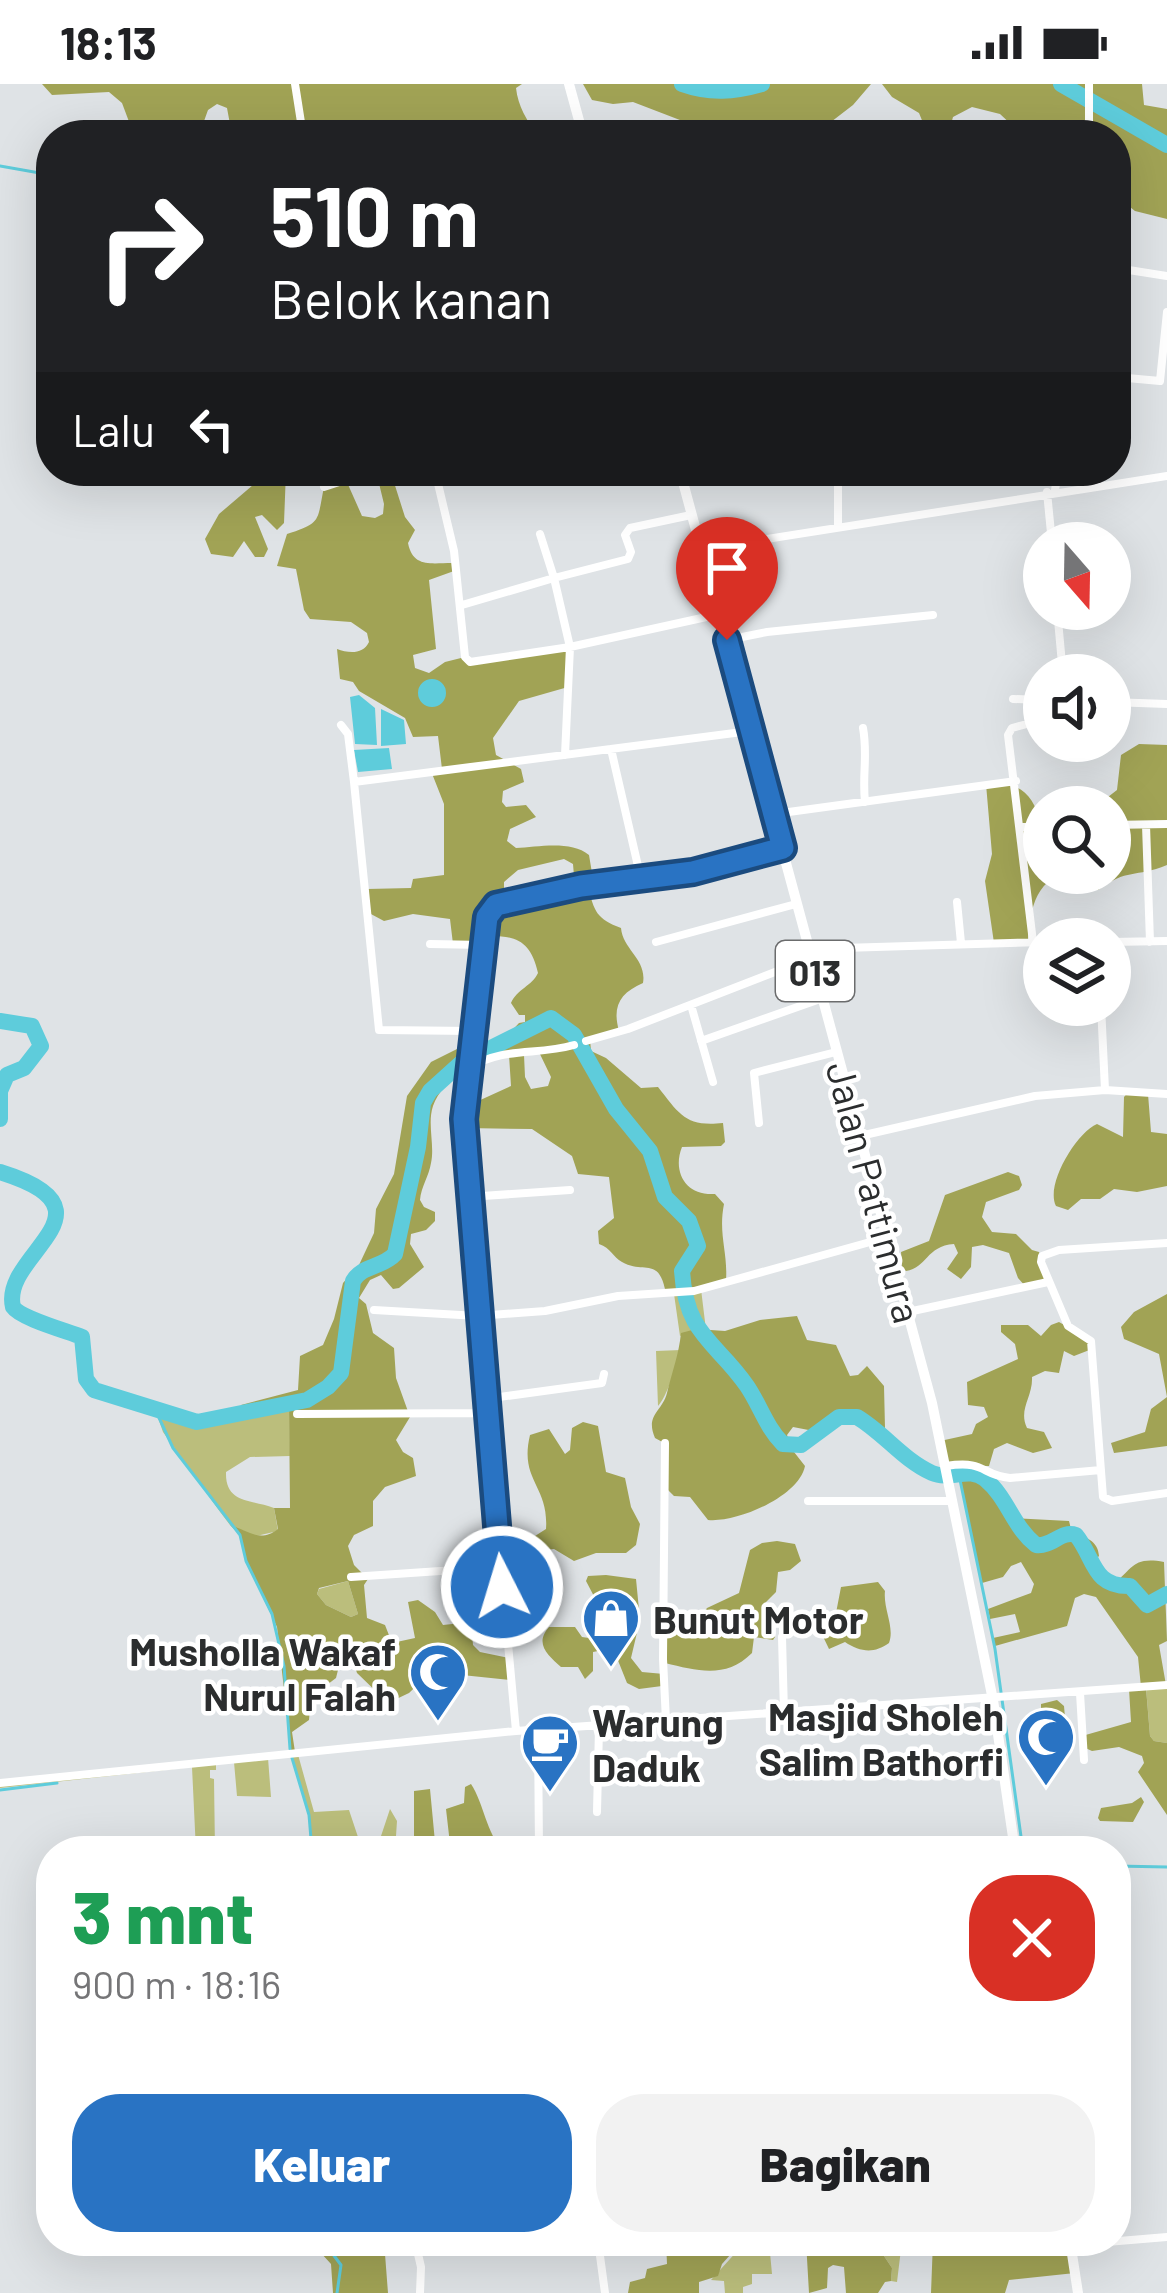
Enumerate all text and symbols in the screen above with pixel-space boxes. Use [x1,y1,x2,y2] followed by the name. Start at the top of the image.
[60,15,157,69] text: 18:13
[270,163,479,264] text: 510 m
[72,168,228,324] icon: right
[270,265,552,330] text: Belok kanan
[179,396,245,462] icon: left
[72,402,155,456] text: Lalu
[676,517,778,640] pin
[1023,522,1131,630] north arrow
[1023,522,1131,1026] map controls
[694,535,760,601] icon: arrive
[1023,654,1131,762] button: sound
[1023,786,1131,894] button: search
[1023,918,1131,1026] button: layers
[776,941,854,1001] road number: 013
[818,1056,932,1328] street label: Jalan Pattimura
[439,1524,565,1650] position arrow
[580,1587,642,1669] shop icon: Bunut Motor
[653,1595,864,1642] place label: Bunut Motor
[129,1627,396,1719] place label: Musholla Wakaf Nurul Falah
[407,1641,469,1723] mosque icon: Musholla Wakaf Nurul Falah
[759,1692,1004,1784] place label: Masjid Sholeh Salim Bathorfi
[592,1698,724,1790] place label: Warung Daduk
[1015,1706,1077,1788] mosque icon: Masjid Sholeh Salim Bathorfi
[519,1712,581,1794] cafe icon: Warung Daduk
[72,1872,254,1958] text: 3 mnt
[969,1875,1095,2001] button: close
[72,1960,281,2007] text: 900 m · 18:16
[72,2094,572,2232] button: Keluar
[596,2094,1095,2232] button: Bagikan

